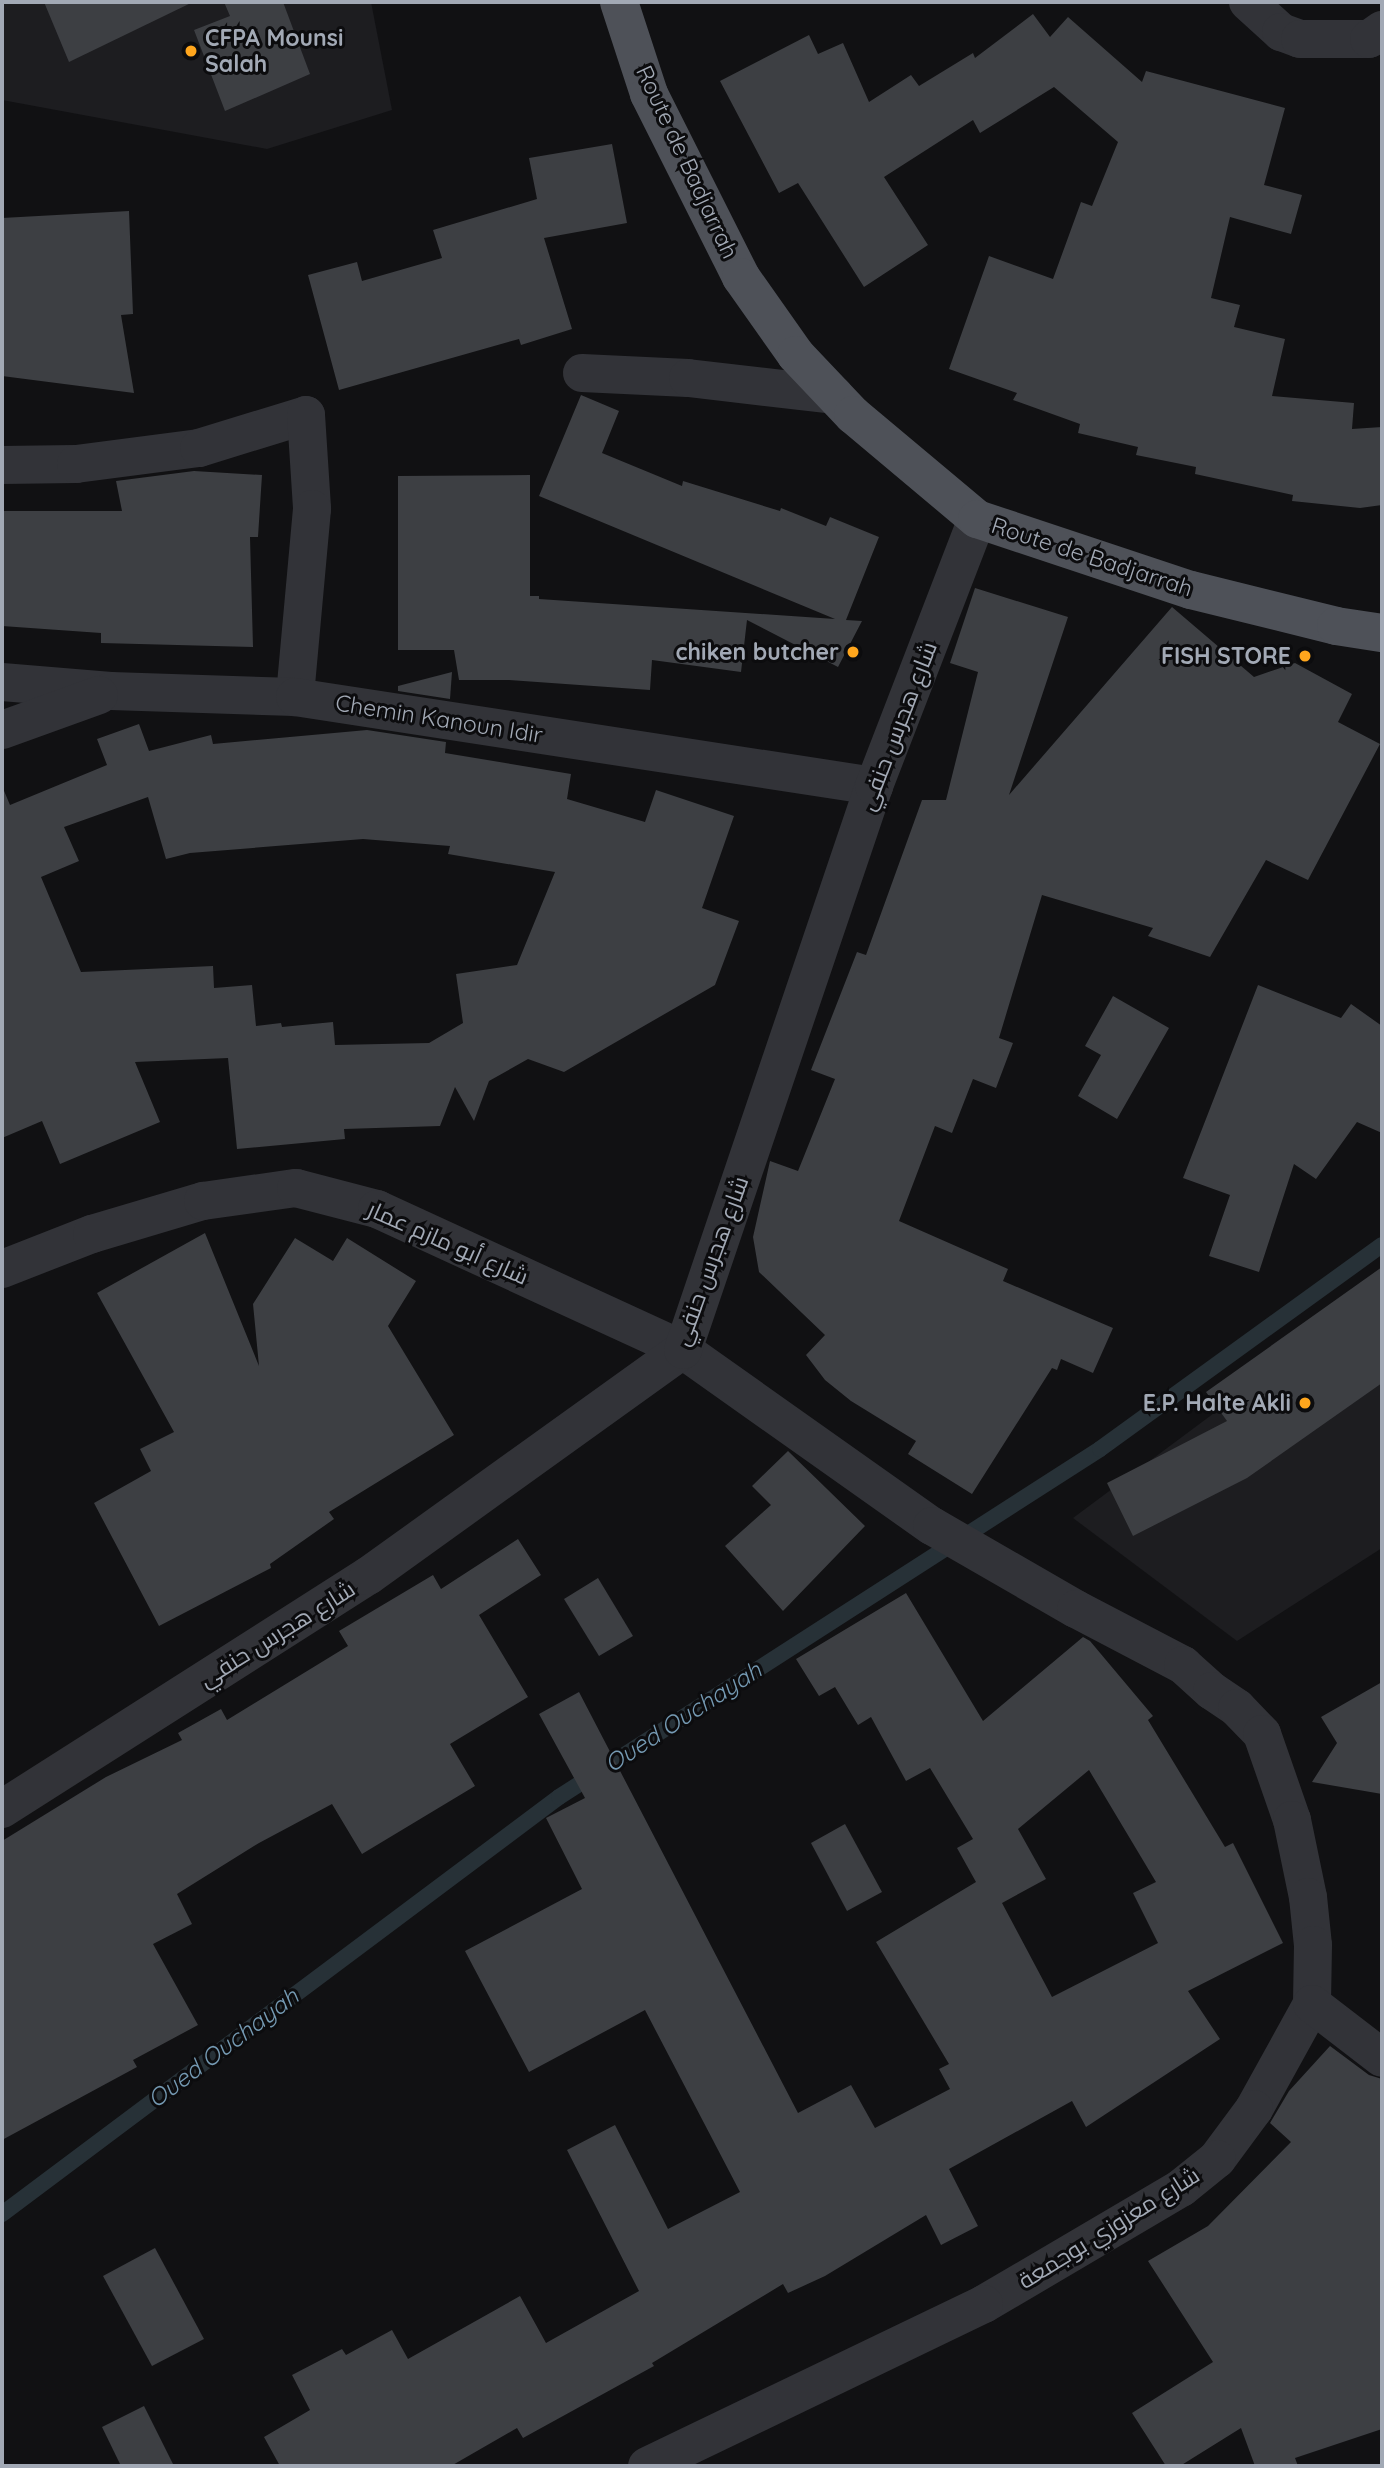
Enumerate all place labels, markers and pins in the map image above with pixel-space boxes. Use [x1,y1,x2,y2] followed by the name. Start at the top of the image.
[205,24,343,78] place label: CFPA Mounsi Salah
[183,43,199,59] marker: CFPA Mounsi Salah
[676,638,839,666] place label: chiken butcher
[1161,642,1291,670] place label: FISH STORE
[845,644,861,660] marker: chiken butcher
[1297,648,1313,664] marker: FISH STORE
[1143,1389,1291,1417] place label: E.P. Halte Akli
[1297,1395,1313,1411] marker: E.P. Halte Akli

